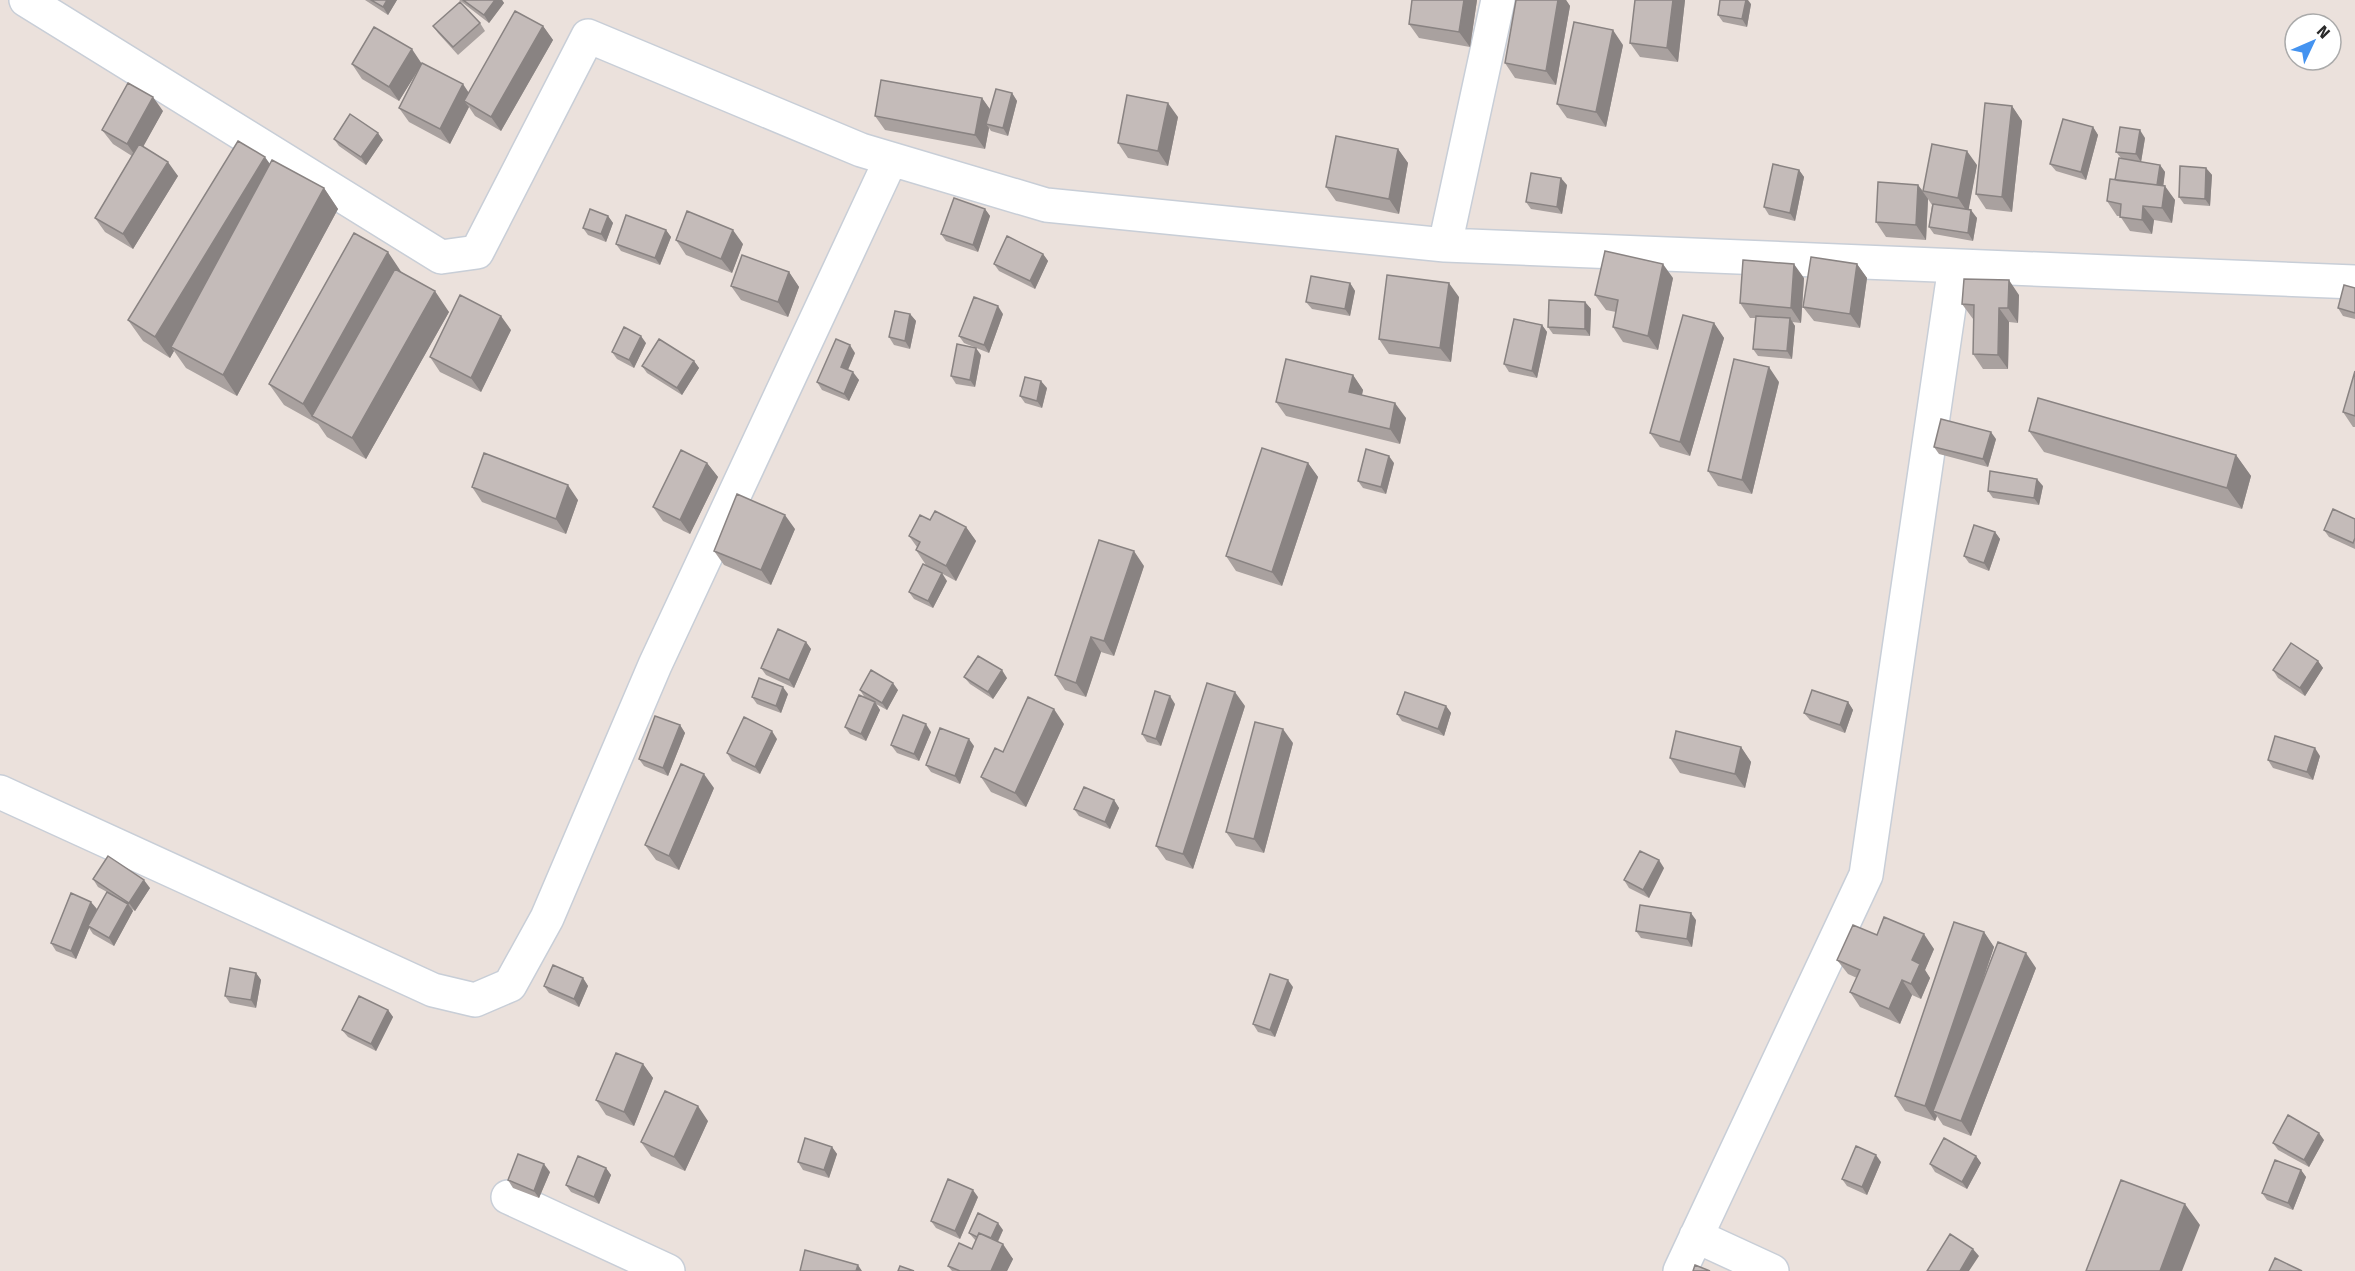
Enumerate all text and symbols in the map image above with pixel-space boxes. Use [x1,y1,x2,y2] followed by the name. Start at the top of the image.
[2283,12,2343,72] north arrow
[2313,22,2334,42] text: N

